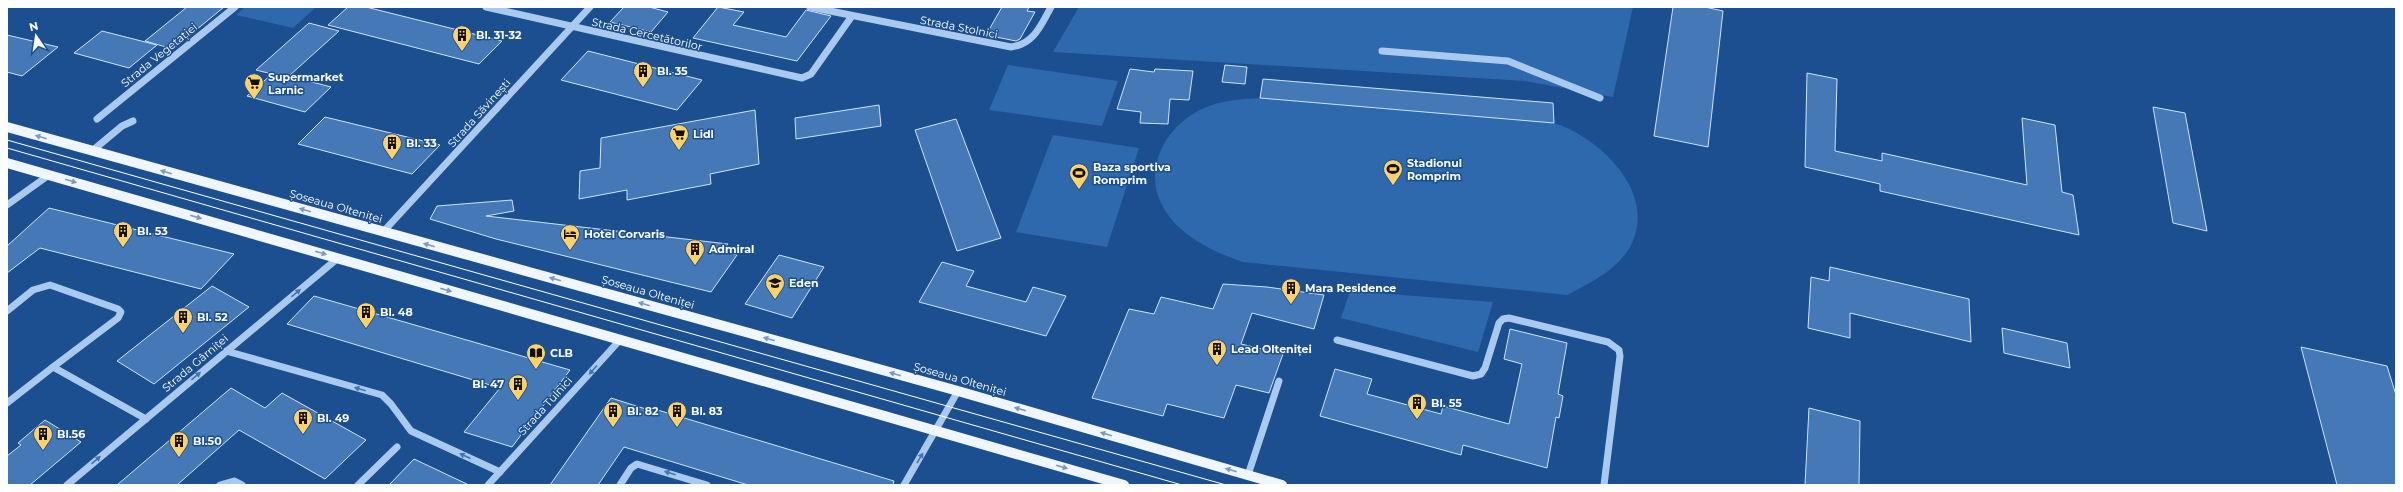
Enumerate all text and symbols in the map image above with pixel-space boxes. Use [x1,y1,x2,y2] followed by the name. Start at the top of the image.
[919,13,999,41] street label: Strada Stolnici
[590,14,704,54] street label: Strada Cercetătorilor
[16,16,56,56] north arrow
[28,18,40,34] text: N
[118,20,200,90] street label: Strada Vegetației
[451,24,473,52] building icon: Bl. 31-32
[476,28,522,42] place label: Bl. 31-32
[632,60,654,88] building icon: Bl. 35
[657,64,688,78] place label: Bl. 35
[268,70,344,97] place label: Supermarket Larnic
[243,72,265,100] supermarket icon: Supermarket Larnic
[445,76,513,150] street label: Strada Săvinești
[668,123,690,151] supermarket icon: Lidl
[693,127,714,141] place label: Lidl
[381,132,403,160] building icon: Bl. 33
[35,134,47,140] one-way arrow
[406,136,437,150] place label: Bl. 33
[1407,156,1462,183] place label: Stadionul Romprim
[1382,158,1404,186] sports icon: Stadionul Romprim
[1093,160,1171,187] place label: Baza sportiva Romprim
[1068,162,1090,190] sports icon: Baza sportiva Romprim
[160,169,172,175] one-way arrow
[66,178,78,184] one-way arrow
[288,186,384,226] street label: Șoseaua Olteniței
[299,207,311,213] one-way arrow
[191,214,203,220] one-way arrow
[112,220,134,248] building icon: Bl. 53
[559,223,581,251] hotel icon: Hotel Corvaris
[137,224,168,238] place label: Bl. 53
[584,227,665,241] place label: Hotel Corvaris
[684,238,706,266] building icon: Admiral
[423,242,435,248] one-way arrow
[708,242,754,256] place label: Admiral
[315,250,327,256] one-way arrow
[600,272,696,312] street label: Șoseaua Olteniței
[764,272,786,300] school or university icon: Eden
[548,276,560,282] one-way arrow
[789,276,819,290] place label: Eden
[1280,277,1302,305] building icon: Mara Residence
[1305,281,1396,295] place label: Mara Residence
[440,287,452,293] one-way arrow
[290,288,301,297] one-way arrow
[355,301,377,329] building icon: Bl. 48
[638,301,650,307] one-way arrow
[380,305,413,319] place label: Bl. 48
[172,306,194,334] building icon: Bl. 52
[197,310,228,324] place label: Bl. 52
[159,331,231,395] street label: Strada Gârniței
[763,336,775,342] one-way arrow
[1206,338,1228,366] building icon: Lead Olteniței
[525,342,547,370] library icon: CLB
[1231,342,1312,356] place label: Lead Olteniței
[550,346,573,360] place label: CLB
[912,359,1008,399] street label: Șoseaua Olteniței
[589,365,598,374] one-way arrow
[888,371,900,377] one-way arrow
[191,372,201,381] one-way arrow
[507,373,529,401] building icon: Bl. 47
[515,374,575,438] street label: Strada Tulnici
[472,377,504,391] place label: Bl. 47
[353,386,365,392] one-way arrow
[1406,392,1428,420] building icon: Bl. 55
[1431,396,1462,410] place label: Bl. 55
[602,400,624,428] building icon: Bl. 82
[666,400,688,428] building icon: Bl. 83
[627,404,659,418] place label: Bl. 82
[691,404,723,418] place label: Bl. 83
[1013,406,1025,412] one-way arrow
[292,407,314,435] building icon: Bl. 49
[317,411,349,425] place label: Bl. 49
[32,423,54,451] building icon: Bl.56
[57,427,85,441] place label: Bl.56
[168,430,190,458] building icon: Bl.50
[1100,431,1112,437] one-way arrow
[193,434,222,448] place label: Bl.50
[458,452,470,458] one-way arrow
[917,452,924,464] one-way arrow
[91,455,102,464] one-way arrow
[1057,464,1069,470] one-way arrow
[1224,467,1236,473] one-way arrow
[663,470,675,476] one-way arrow

